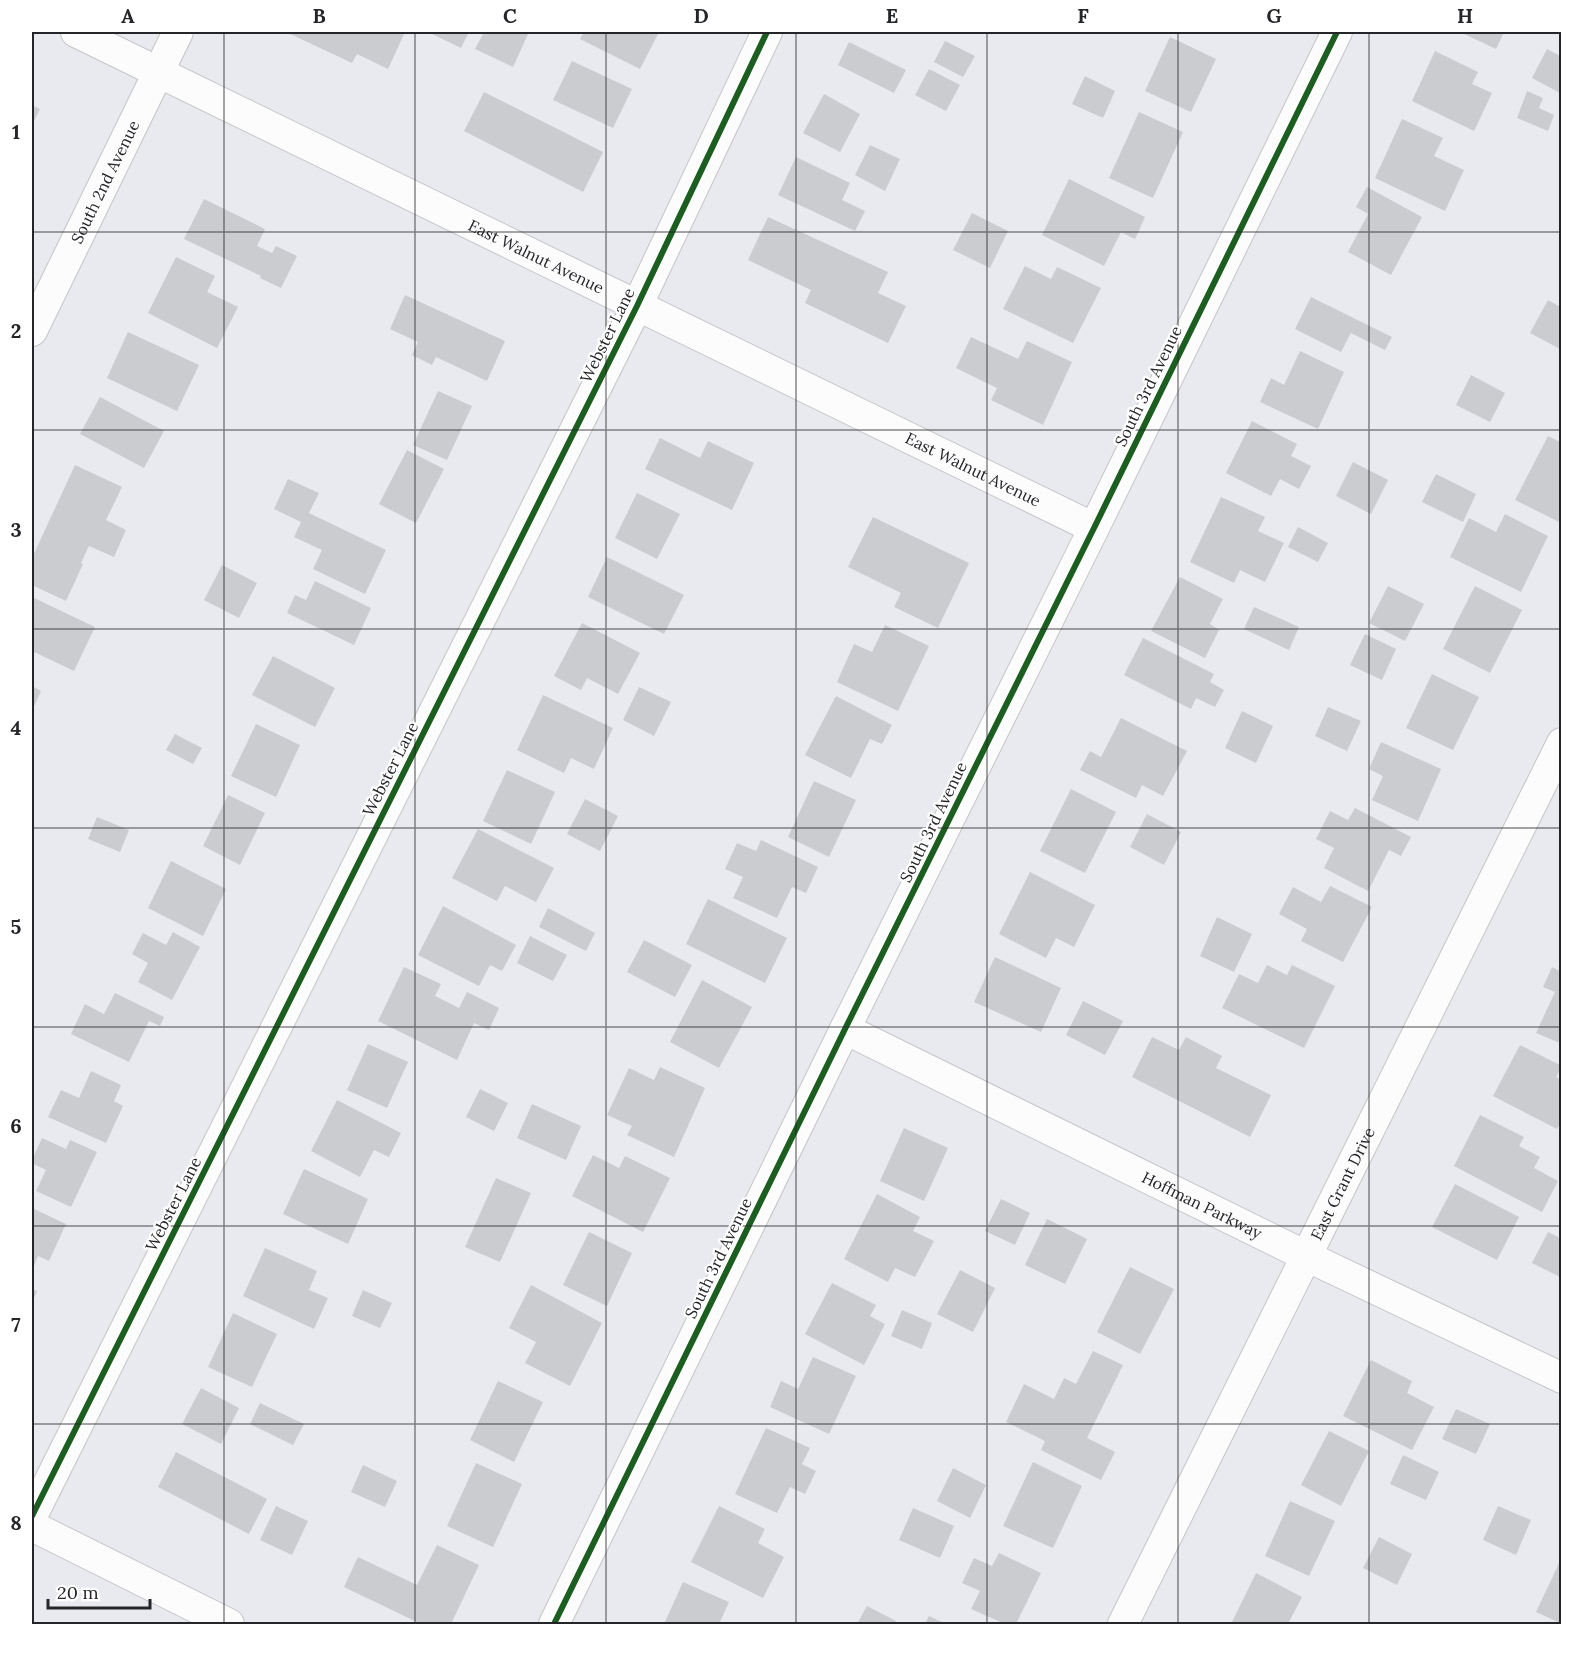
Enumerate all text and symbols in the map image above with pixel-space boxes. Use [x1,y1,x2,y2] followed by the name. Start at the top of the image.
[121,3,135,28] text: A
[312,3,326,28] text: B
[503,3,517,28] text: C
[693,3,709,28] text: D
[886,3,898,28] text: E
[1077,3,1089,28] text: F
[1266,3,1282,28] text: G
[1457,3,1473,28] text: H
[66,117,143,247] street label: South 2nd Avenue
[12,119,20,144] text: 1
[465,215,607,298] street label: East Walnut Avenue
[575,284,639,386] street label: Webster Lane
[11,318,21,343] text: 2
[1110,322,1186,450] street label: South 3rd Avenue
[902,428,1044,511] street label: East Walnut Avenue
[10,517,22,542] text: 3
[11,715,22,740] text: 4
[358,718,422,819] street label: Webster Lane
[895,758,971,886] street label: South 3rd Avenue
[11,914,22,939] text: 5
[10,1113,22,1138] text: 6
[1306,1124,1379,1243] street label: East Grant Drive
[141,1153,205,1254] street label: Webster Lane
[1139,1167,1266,1243] street label: Hoffman Parkway
[680,1194,756,1322] street label: South 3rd Avenue
[11,1312,21,1337] text: 7
[10,1510,22,1535] text: 8
[48,1572,150,1610] scale bar
[57,1581,99,1604] text: 20 m

